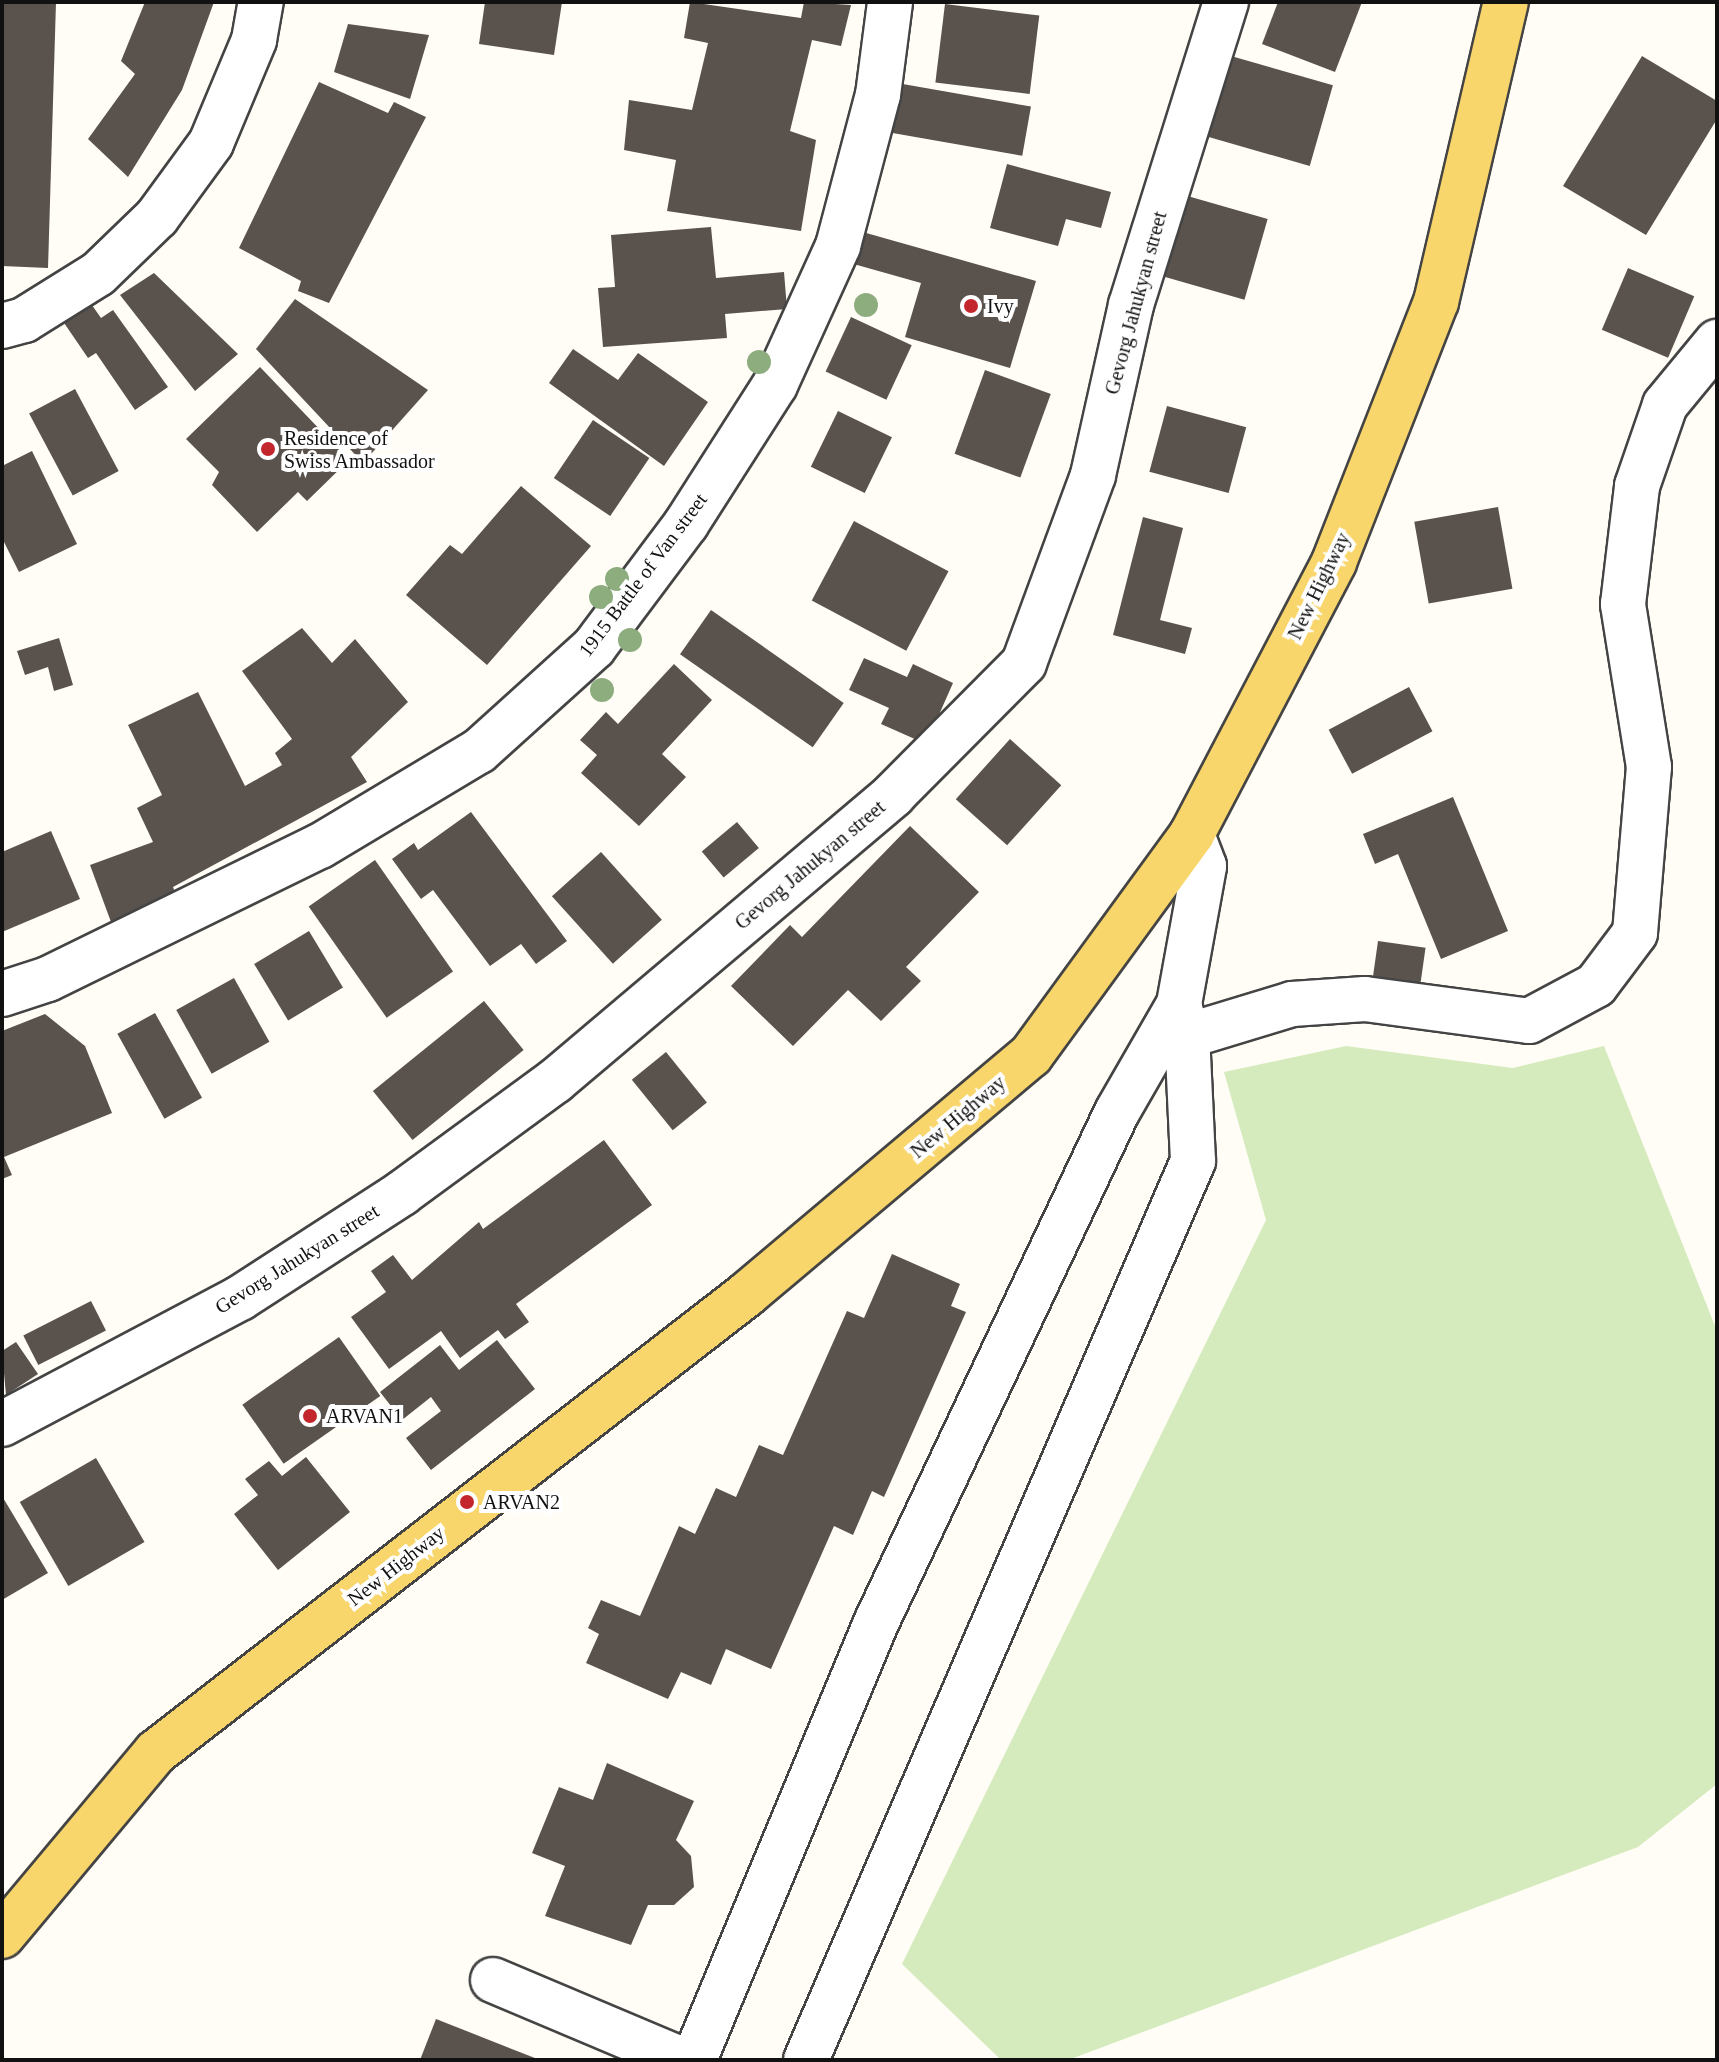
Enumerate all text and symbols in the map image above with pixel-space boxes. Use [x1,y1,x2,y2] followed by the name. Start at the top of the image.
[1100,209,1172,397] street label: Gevorg Jahukyan street
[987,294,1014,318] place label: Ivy
[962,297,980,315] marker: Ivy
[284,426,436,473] place label: Residence of Swiss Ambassador
[259,440,277,458] marker: Residence of Swiss Ambassador
[574,488,712,662] street label: 1915 Battle of Van street
[1283,529,1355,643] street label: New Highway
[730,795,890,935] street label: Gevorg Jahukyan street
[906,1070,1010,1164] street label: New Highway
[211,1199,383,1319] street label: Gevorg Jahukyan street
[326,1404,403,1428] place label: ARVAN1
[301,1407,319,1425] marker: ARVAN1
[483,1490,560,1514] place label: ARVAN2
[458,1493,476,1511] marker: ARVAN2
[343,1521,449,1611] street label: New Highway

